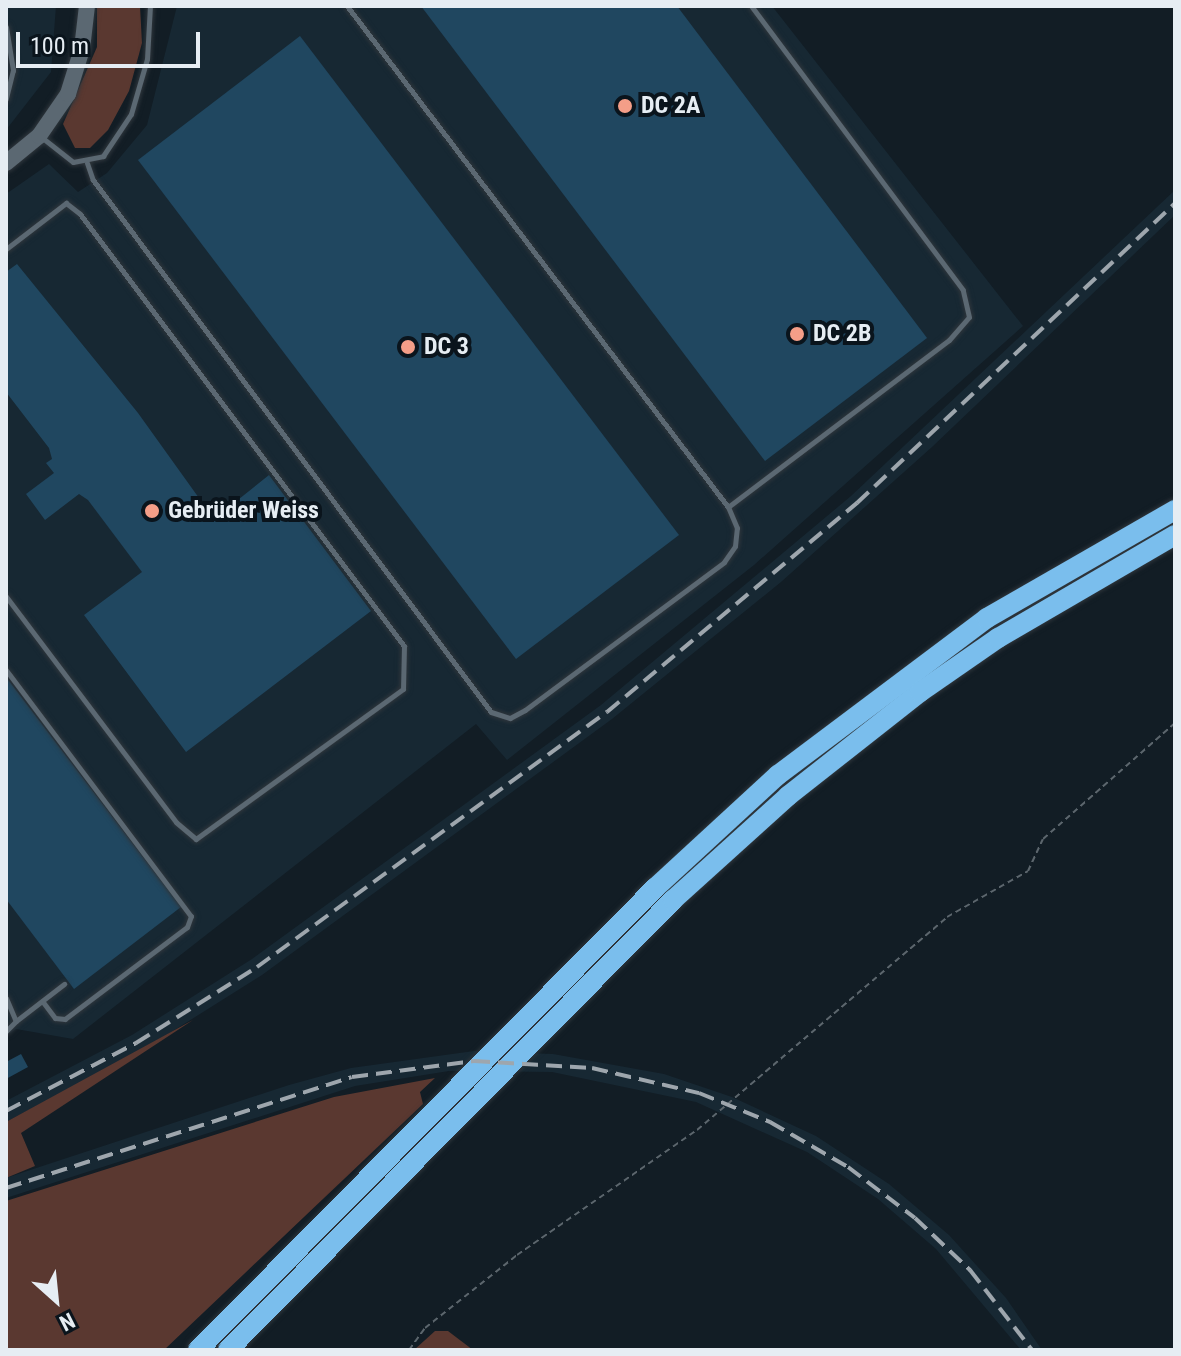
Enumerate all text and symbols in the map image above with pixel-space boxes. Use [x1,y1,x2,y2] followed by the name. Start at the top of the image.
[20,16,204,66] scale bar
[30,32,89,60] text: 100 m
[641,92,700,120] place label: DC 2A
[616,97,634,115] marker: DC 2A
[813,320,871,348] place label: DC 2B
[788,325,806,343] marker: DC 2B
[424,333,469,361] place label: DC 3
[399,338,417,356] marker: DC 3
[168,497,319,525] place label: Gebrüder Weiss
[143,502,161,520] marker: Gebrüder Weiss
[16,1260,96,1340] north arrow
[55,1308,79,1336] text: N

